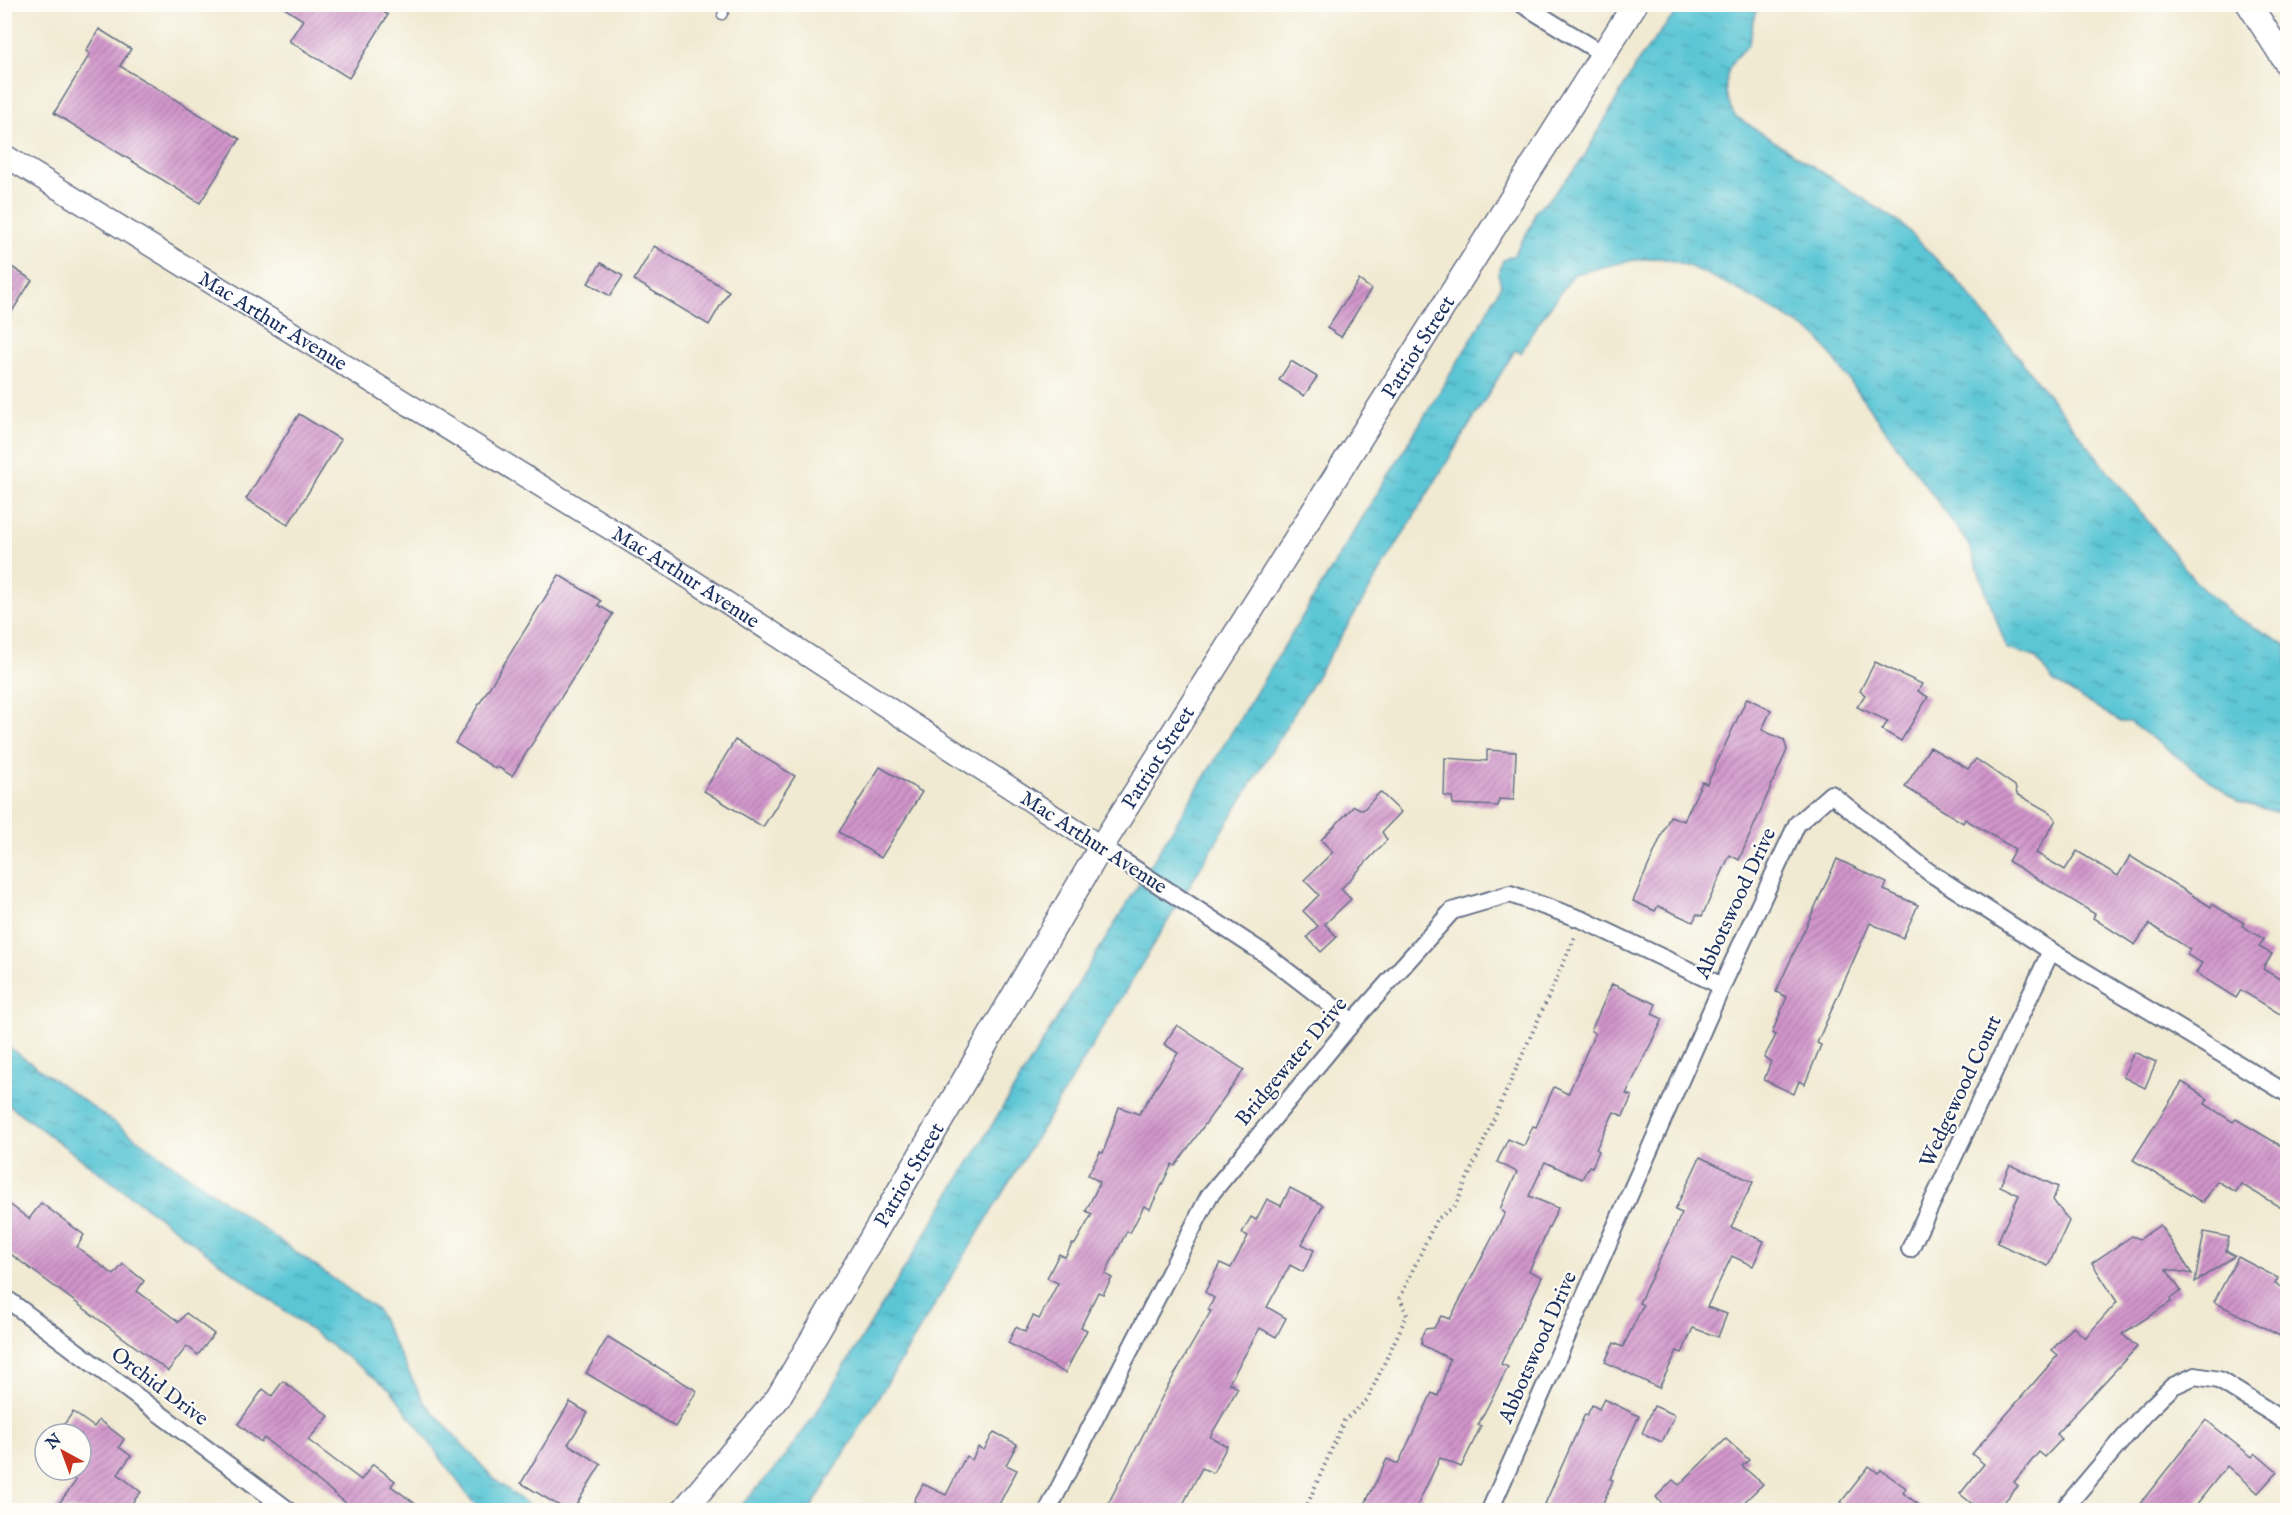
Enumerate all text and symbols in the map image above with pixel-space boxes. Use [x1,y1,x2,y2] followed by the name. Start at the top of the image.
[193,266,352,378] street label: Mac Arthur Avenue
[1376,291,1462,404] street label: Patriot Street
[606,521,764,636] street label: Mac Arthur Avenue
[1116,702,1202,815] street label: Patriot Street
[1015,786,1172,901] street label: Mac Arthur Avenue
[1689,823,1783,984] street label: Abbotswood Drive
[1230,992,1354,1132] street label: Bridgewater Drive
[1914,1011,2008,1172] street label: Wedgewood Court
[869,1118,951,1233] street label: Patriot Street
[1492,1267,1584,1429] street label: Abbotswood Drive
[105,1342,214,1433] street label: Orchid Drive
[33,1422,93,1482] north arrow
[42,1430,66,1455] text: N

